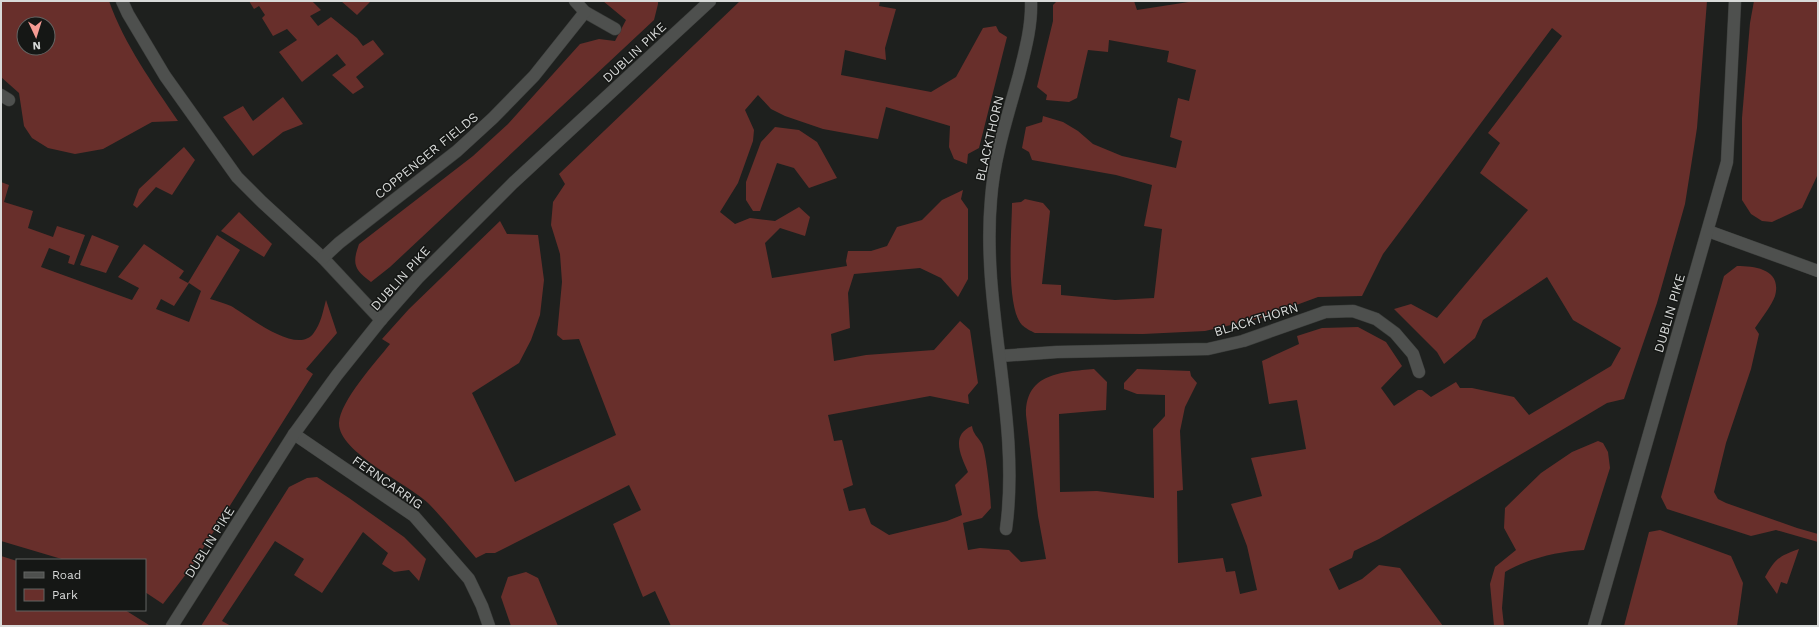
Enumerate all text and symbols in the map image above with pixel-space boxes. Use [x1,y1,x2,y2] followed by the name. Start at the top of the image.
[16,16,56,56] north arrow
[600,19,669,86] street label: DUBLIN PIKE
[32,39,41,52] text: N
[972,94,1007,182] street label: BLACKTHORN
[372,109,481,202] street label: COPPENGER FIELDS
[368,243,433,314] street label: DUBLIN PIKE
[1651,272,1688,354] street label: DUBLIN PIKE
[1212,300,1300,339] street label: BLACKTHORN
[350,453,426,512] street label: FERNCARRIG
[182,504,237,581] street label: DUBLIN PIKE
[16,559,146,611] legend
[52,568,81,582] text: Road
[52,588,78,602] text: Park

